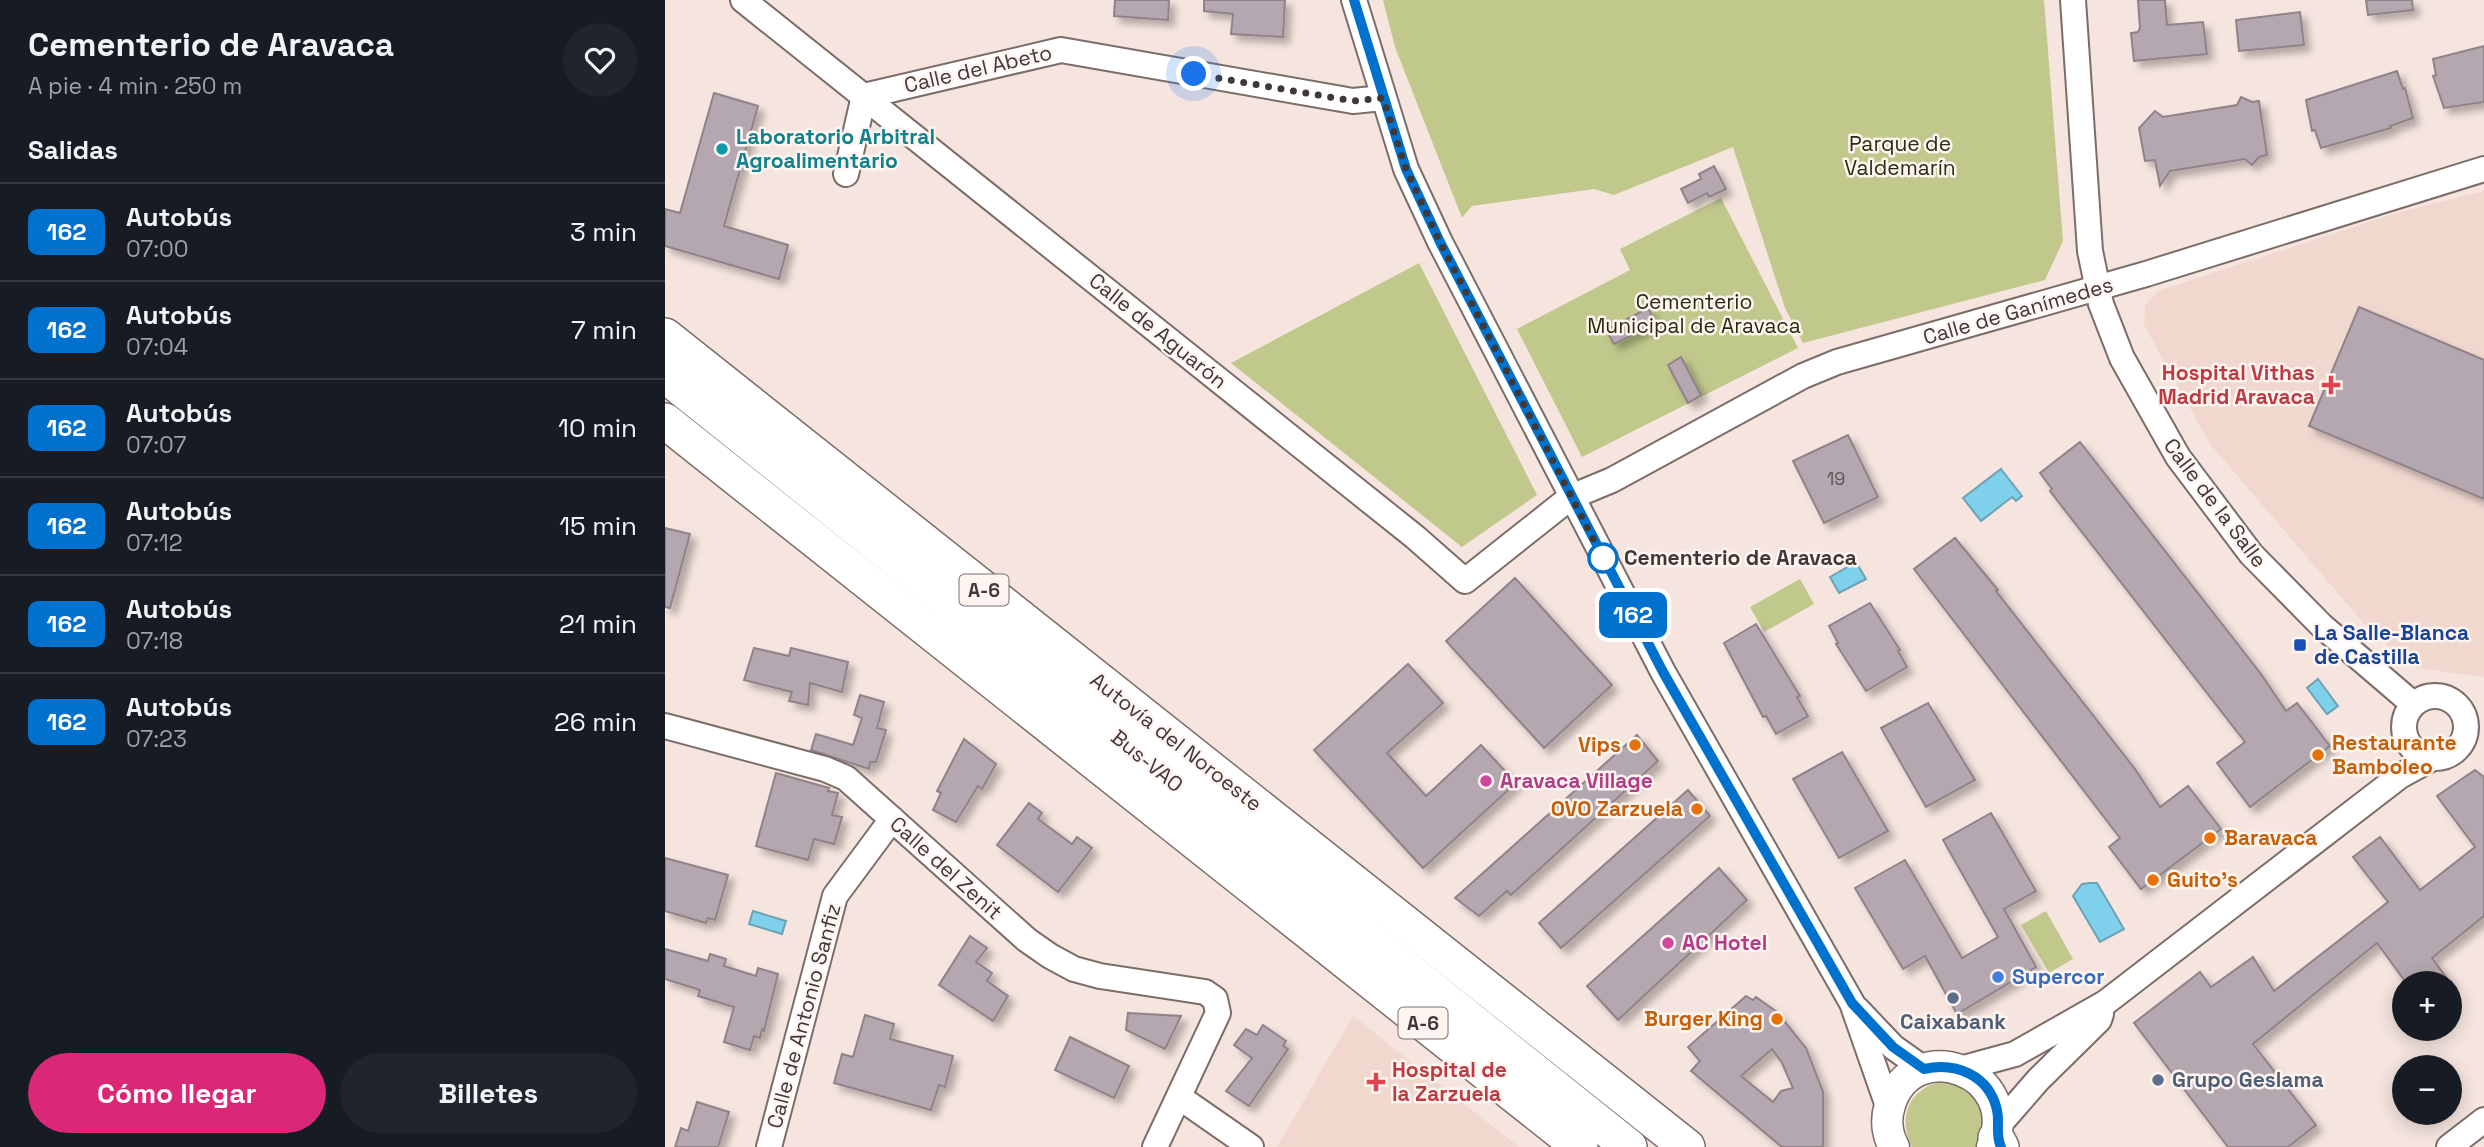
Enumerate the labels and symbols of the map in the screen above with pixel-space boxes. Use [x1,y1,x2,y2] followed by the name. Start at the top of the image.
[901,38,1054,99] street label: Calle del Abeto
[1176,56,1211,91] your location
[736,123,935,174] place label: Laboratorio Arbitral Agroalimentario
[1844,130,1956,181] park label: Parque de Valdemarín
[714,141,730,157] marker: Laboratorio Arbitral Agroalimentario
[1084,267,1233,395] street label: Calle de Aguarón
[1920,270,2116,351] street label: Calle de Ganímedes
[1587,288,1801,339] park label: Cementerio Municipal de Aravaca
[2158,359,2315,410] place label: Hospital Vithas Madrid Aravaca
[2321,375,2341,395] marker: Hospital Vithas Madrid Aravaca
[2158,433,2273,573] street label: Calle de la Salle
[1827,467,1845,490] house number: 19
[1588,543,1618,573] marker: Cementerio de Aravaca
[1624,544,1857,571] place label: Cementerio de Aravaca
[959,575,1009,606] road number: A-6
[1593,592,1673,638] line badge: 162
[2314,619,2469,670] place label: La Salle-Blanca de Castilla
[2292,637,2308,653] marker: La Salle-Blanca de Castilla
[1085,666,1268,817] street label: Autovía del Noroeste
[1106,723,1189,798] street label: Bus-VAO
[2332,729,2457,780] place label: Restaurante Bamboleo
[1578,731,1621,758] place label: Vips
[1627,737,1643,753] marker: Vips
[2310,747,2326,763] marker: Restaurante Bamboleo
[1500,767,1653,794] place label: Aravaca Village
[1478,773,1494,789] marker: Aravaca Village
[1551,795,1683,822] place label: OVO Zarzuela
[1689,801,1705,817] marker: OVO Zarzuela
[885,810,1008,925] street label: Calle del Zenit
[2224,824,2317,851] place label: Baravaca
[2202,830,2218,846] marker: Baravaca
[2167,866,2238,893] place label: Guito's
[2145,872,2161,888] marker: Guito's
[761,901,847,1131] street label: Calle de Antonio Sanfiz
[1682,929,1767,956] place label: AC Hotel
[1660,935,1676,951] marker: AC Hotel
[2012,963,2105,990] place label: Supercor
[1990,969,2006,985] marker: Supercor
[1945,990,1961,1006] marker: Caixabank
[1644,1005,1763,1032] place label: Burger King
[1399,1007,1447,1038] road number: A-6
[1900,1008,2006,1035] place label: Caixabank
[1769,1011,1785,1027] marker: Burger King
[1392,1056,1507,1107] place label: Hospital de la Zarzuela
[2172,1066,2324,1093] place label: Grupo Geslama
[1366,1072,1386,1092] marker: Hospital de la Zarzuela
[2150,1072,2166,1088] marker: Grupo Geslama

